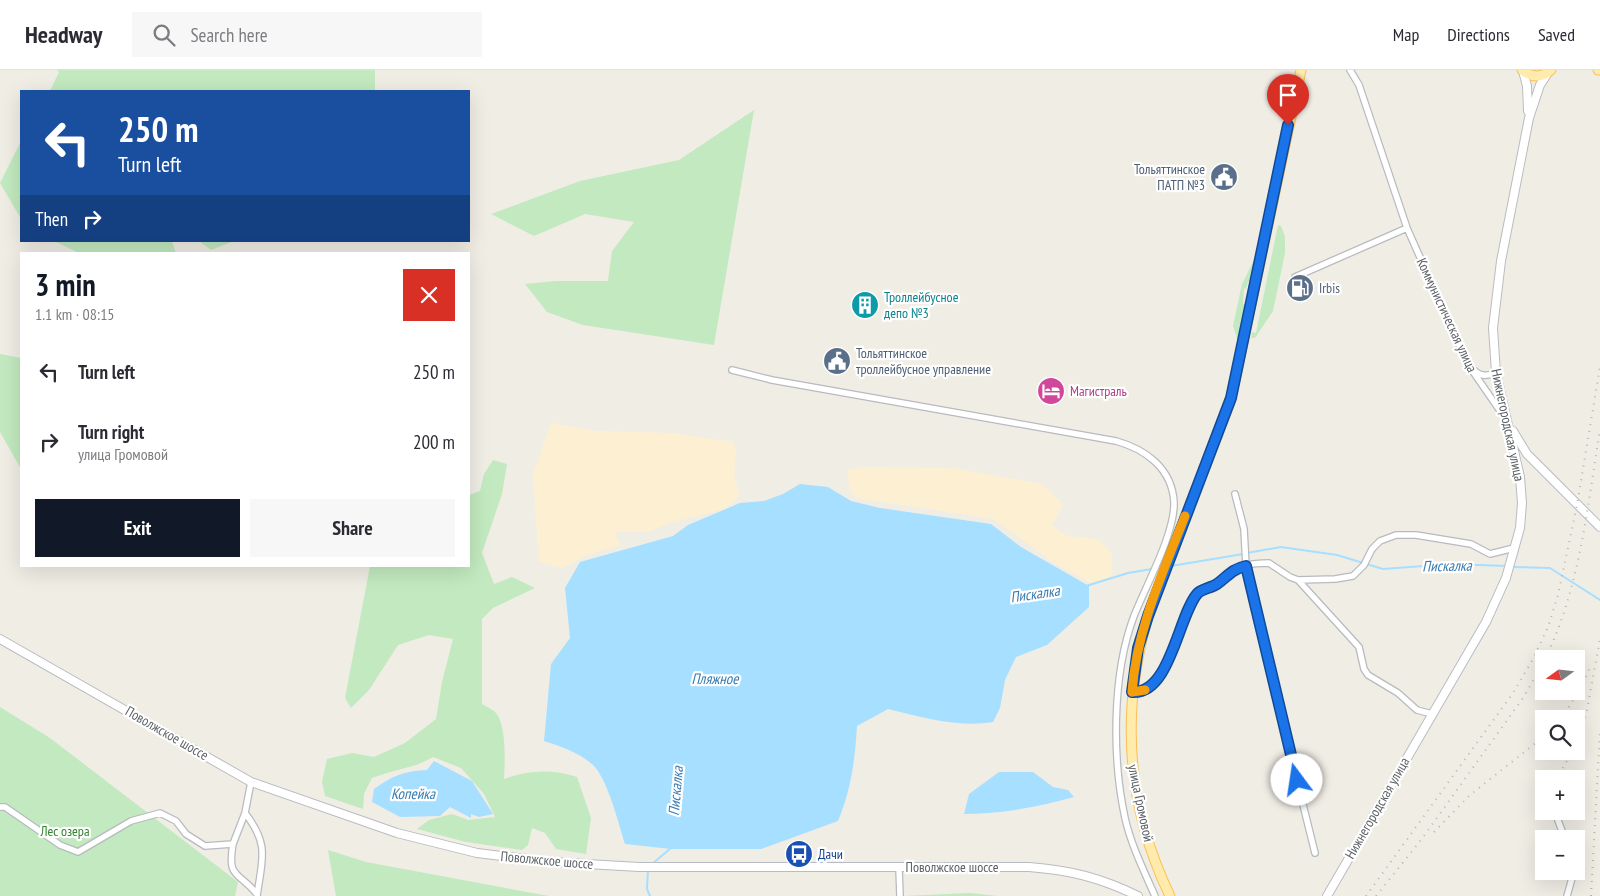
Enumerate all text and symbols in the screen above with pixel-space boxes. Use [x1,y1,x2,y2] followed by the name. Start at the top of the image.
[132,12,482,57] search box
[25,19,102,50] text: Headway
[150,21,178,49] icon: search
[190,23,268,47] text: Search here
[1393,23,1419,46] text: Map
[1447,23,1510,46] text: Directions
[1538,23,1575,46] text: Saved
[1267,74,1309,125] pin
[1274,81,1302,109] icon: arrive
[118,106,199,152] text: 250 m
[35,110,100,175] icon: left
[118,150,182,178] text: Turn left
[1134,160,1205,194] place label: Тольяттинское ПАТП №3
[1209,162,1239,192] public building icon: Тольяттинское ПАТП №3
[78,205,106,233] icon: right
[35,207,68,231] text: Then
[1413,255,1481,375] street label: Коммунистическая улица
[35,265,96,304] text: 3 min
[403,269,455,321] button: close
[1285,273,1315,303] fuel station icon: Irbis
[1319,279,1340,297] place label: Irbis
[884,288,959,322] place label: Троллейбусное депо №3
[850,290,880,320] building icon: Троллейбусное депо №3
[35,304,115,324] text: 1.1 km · 08:15
[856,344,991,378] place label: Тольяттинское троллейбусное управление
[822,346,852,376] public building icon: Тольяттинское троллейбусное управление
[35,358,63,386] icon: left
[78,360,135,384] text: Turn left
[413,360,455,384] text: 250 m
[1487,367,1529,483] street label: Нижнегородская улица
[1036,376,1066,406] hotel icon: Магистраль
[1070,382,1127,400] place label: Магистраль
[78,420,144,444] text: Turn right
[35,428,63,456] icon: right
[413,430,455,454] text: 200 m
[78,444,168,464] text: улица Громовой
[35,499,240,557] button: Exit
[250,499,455,557] button: Share
[1422,556,1473,575] water label: Пискалка
[1009,581,1062,606] water label: Пискалка
[1535,650,1585,700] north arrow
[1535,650,1585,880] map controls
[691,669,739,688] water label: Пляжное
[122,702,212,764] street label: Поволжское шоссе
[1535,710,1585,760] button: search
[1270,753,1322,805] position arrow
[1341,754,1413,862] street label: Нижнегородская улица
[1124,763,1158,843] street label: улица Громовой
[664,764,687,816] water label: Пискалка
[1535,770,1585,820] button: +
[391,784,436,803] water label: Копейка
[39,822,90,840] park label: Лес озера
[1535,830,1585,880] button: −
[784,839,814,869] bus stop icon: Дачи
[818,845,843,863] place label: Дачи
[500,847,594,873] street label: Поволжское шоссе
[906,858,999,876] street label: Поволжское шоссе

